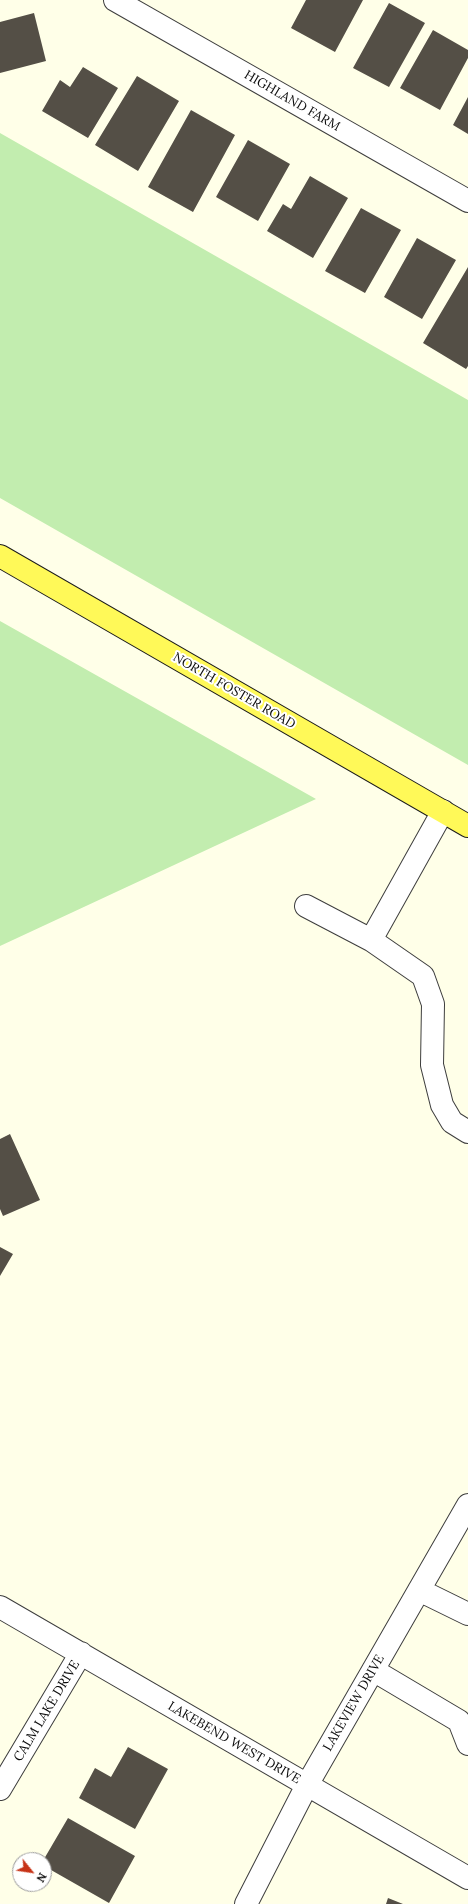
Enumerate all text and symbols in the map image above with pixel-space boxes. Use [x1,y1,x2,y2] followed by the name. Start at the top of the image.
[241,67,343,135] street label: HIGHLAND FARM
[170,650,298,732] street label: NORTH FOSTER ROAD
[320,1652,388,1754] street label: LAKEVIEW DRIVE
[11,1658,83,1764] street label: CALM LAKE DRIVE
[165,1699,303,1787] street label: LAKEBEND WEST DRIVE
[12,1852,52,1892] north arrow
[33,1870,50,1885] text: N

